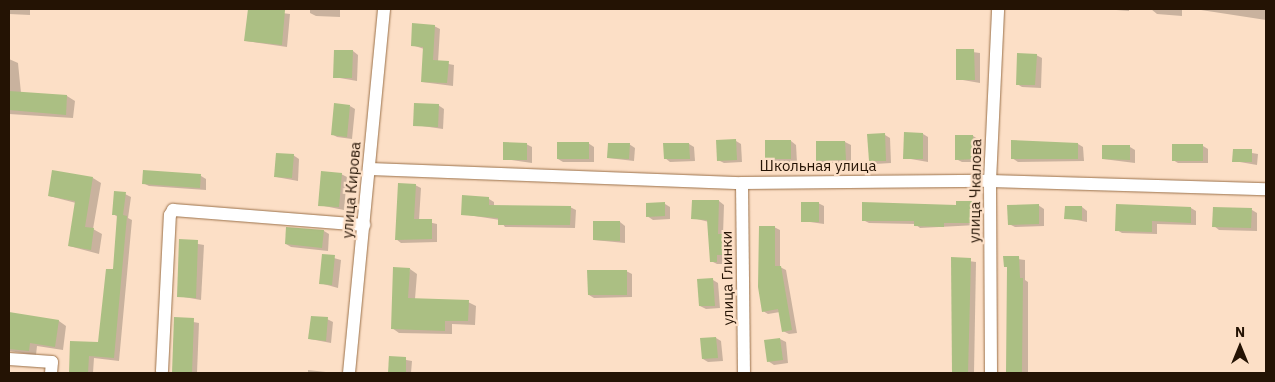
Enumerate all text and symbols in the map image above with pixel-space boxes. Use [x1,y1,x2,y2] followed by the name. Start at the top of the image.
[965,139,985,243] street label: улица Чкалова
[338,141,364,239] street label: улица Кирова
[760,157,876,175] street label: Школьная улица
[717,231,737,325] street label: улица Глинки
[1215,322,1265,372] north arrow
[1235,323,1245,341] text: N

